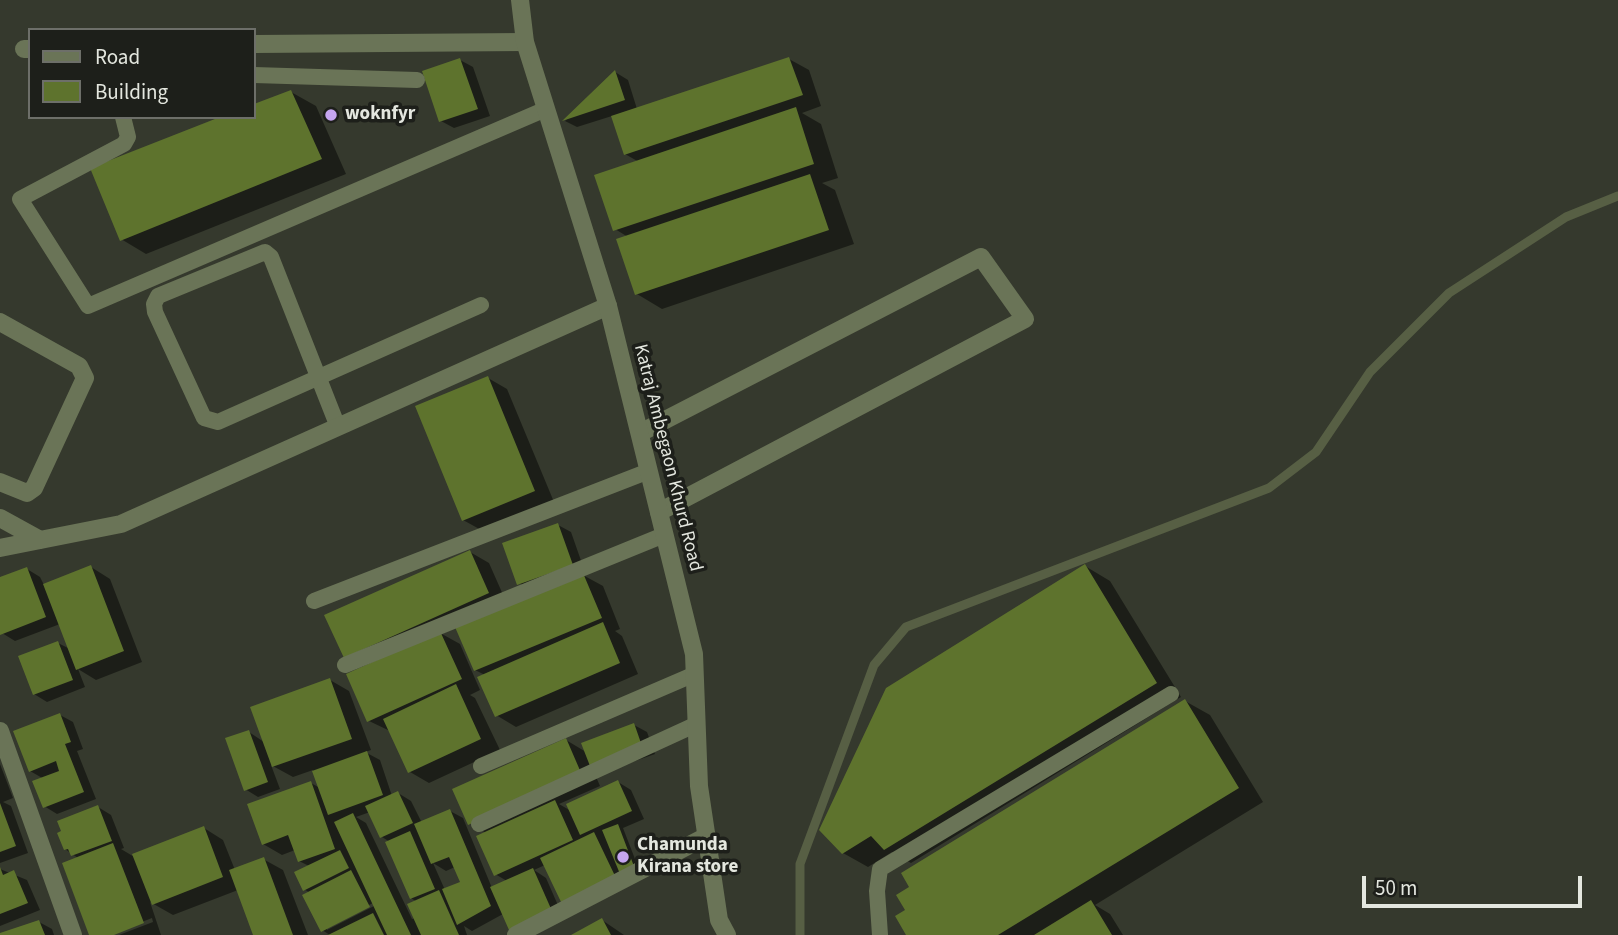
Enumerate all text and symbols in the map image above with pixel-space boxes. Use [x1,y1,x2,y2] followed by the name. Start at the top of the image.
[28,28,256,119] legend
[95,42,140,72] text: Road
[95,77,168,107] text: Building
[345,104,415,126] place label: woknfyr
[323,107,339,123] marker: woknfyr
[628,342,706,574] street label: Katraj Ambegaon Khurd Road
[637,835,738,879] place label: Chamunda Kirana store
[615,849,631,865] marker: Chamunda Kirana store
[1366,862,1586,906] scale bar
[1375,873,1417,903] text: 50 m

